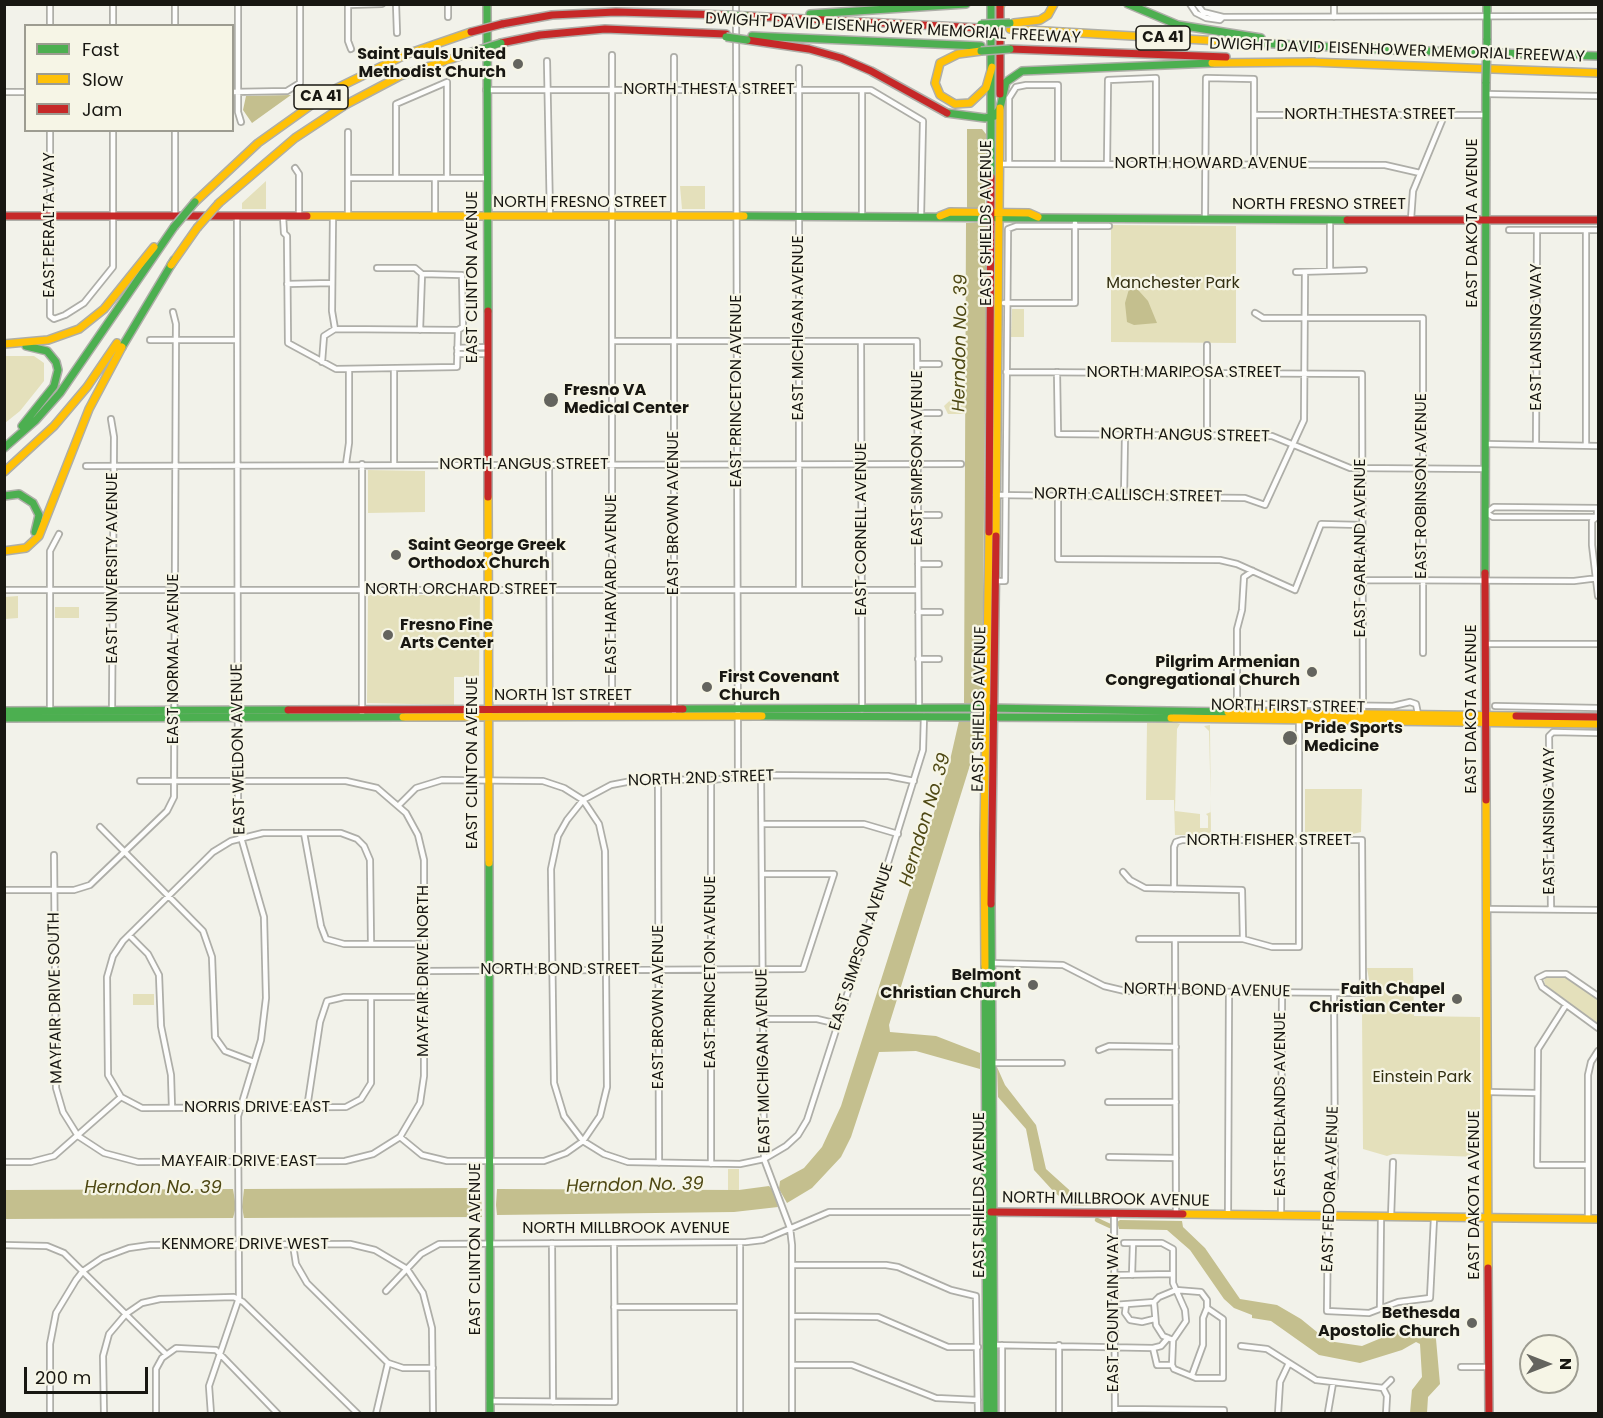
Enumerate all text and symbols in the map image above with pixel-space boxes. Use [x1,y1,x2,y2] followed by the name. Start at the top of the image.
[705,10,1081,48] street label: DWIGHT DAVID EISENHOWER MEMORIAL FREEWAY
[24,24,234,132] legend
[1136,26,1190,50] road number: CA 41
[1209,35,1585,67] street label: DWIGHT DAVID EISENHOWER MEMORIAL FREEWAY
[82,37,119,62] text: Fast
[357,45,506,83] place label: Saint Pauls United Methodist Church
[511,57,525,71] marker: Saint Pauls United Methodist Church
[82,67,123,92] text: Slow
[623,80,795,100] street label: NORTH THESTA STREET
[294,85,348,109] road number: CA 41
[82,97,122,122] text: Jam
[1284,105,1456,125] street label: NORTH THESTA STREET
[1463,138,1483,308] street label: EAST DAKOTA AVENUE
[977,140,997,306] street label: EAST SHIELDS AVENUE
[40,152,60,298] street label: EAST PERALTA WAY
[1115,154,1307,174] street label: NORTH HOWARD AVENUE
[463,191,483,363] street label: EAST CLINTON AVENUE
[493,193,667,213] street label: NORTH FRESNO STREET
[1232,195,1406,215] street label: NORTH FRESNO STREET
[789,235,809,421] street label: EAST MICHIGAN AVENUE
[1527,263,1547,411] street label: EAST LANSING WAY
[949,274,973,412] water label: Herndon No. 39
[1106,274,1240,294] park label: Manchester Park
[727,295,747,487] street label: EAST PRINCETON AVENUE
[1087,363,1281,383] street label: NORTH MARIPOSA STREET
[908,370,928,546] street label: EAST SIMPSON AVENUE
[564,381,689,419] place label: Fresno VA Medical Center
[542,391,560,409] marker: Fresno VA Medical Center
[1412,393,1432,579] street label: EAST ROBINSON AVENUE
[1100,425,1270,447] street label: NORTH ANGUS STREET
[664,431,684,595] street label: EAST BROWN AVENUE
[852,442,872,616] street label: EAST CORNELL AVENUE
[439,455,609,475] street label: NORTH ANGUS STREET
[1351,459,1371,637] street label: EAST GARLAND AVENUE
[103,472,123,664] street label: EAST UNIVERSITY AVENUE
[1034,485,1222,507] street label: NORTH CALLISCH STREET
[602,494,622,674] street label: EAST HARVARD AVENUE
[408,536,566,574] place label: Saint George Greek Orthodox Church
[389,548,403,562] marker: Saint George Greek Orthodox Church
[164,574,184,744] street label: EAST NORMAL AVENUE
[365,580,557,600] street label: NORTH ORCHARD STREET
[400,616,493,654] place label: Fresno Fine Arts Center
[1462,624,1482,794] street label: EAST DAKOTA AVENUE
[969,626,991,792] street label: EAST SHIELDS AVENUE
[381,628,395,642] marker: Fresno Fine Arts Center
[1105,653,1300,691] place label: Pilgrim Armenian Congregational Church
[228,663,250,835] street label: EAST WELDON AVENUE
[1305,665,1319,679] marker: Pilgrim Armenian Congregational Church
[719,668,839,706] place label: First Covenant Church
[463,677,483,849] street label: EAST CLINTON AVENUE
[700,680,714,694] marker: First Covenant Church
[494,686,632,706] street label: NORTH 1ST STREET
[1211,696,1365,718] street label: NORTH FIRST STREET
[1304,719,1403,757] place label: Pride Sports Medicine
[1281,729,1299,747] marker: Pride Sports Medicine
[1540,747,1560,895] street label: EAST LANSING WAY
[896,751,956,889] water label: Herndon No. 39
[627,767,775,791] street label: NORTH 2ND STREET
[1186,831,1352,851] street label: NORTH FISHER STREET
[826,861,898,1033] street label: EAST SIMPSON AVENUE
[701,876,721,1068] street label: EAST PRINCETON AVENUE
[414,885,434,1057] street label: MAYFAIR DRIVE NORTH
[45,912,67,1084] street label: MAYFAIR DRIVE SOUTH
[649,925,669,1089] street label: EAST BROWN AVENUE
[480,960,640,980] street label: NORTH BOND STREET
[880,966,1021,1004] place label: Belmont Christian Church
[753,968,775,1154] street label: EAST MICHIGAN AVENUE
[1026,978,1040,992] marker: Belmont Christian Church
[1123,980,1291,1002] street label: NORTH BOND AVENUE
[1309,980,1445,1018] place label: Faith Chapel Christian Center
[1450,992,1464,1006] marker: Faith Chapel Christian Center
[1271,1012,1291,1196] street label: EAST REDLANDS AVENUE
[1372,1068,1472,1088] park label: Einstein Park
[184,1098,330,1118] street label: NORRIS DRIVE EAST
[1319,1106,1343,1272] street label: EAST FEDORA AVENUE
[1465,1110,1485,1280] street label: EAST DAKOTA AVENUE
[970,1112,990,1278] street label: EAST SHIELDS AVENUE
[161,1152,317,1172] street label: MAYFAIR DRIVE EAST
[466,1163,486,1335] street label: EAST CLINTON AVENUE
[566,1174,704,1198] water label: Herndon No. 39
[84,1177,222,1199] water label: Herndon No. 39
[1002,1189,1210,1211] street label: NORTH MILLBROOK AVENUE
[522,1219,730,1239] street label: NORTH MILLBROOK AVENUE
[1104,1234,1124,1392] street label: EAST FOUNTAIN WAY
[161,1235,329,1255] street label: KENMORE DRIVE WEST
[1318,1304,1460,1342] place label: Bethesda Apostolic Church
[1465,1316,1479,1330] marker: Bethesda Apostolic Church
[1519,1334,1579,1394] north arrow
[27,1355,152,1393] scale bar
[1554,1358,1577,1370] text: N
[35,1365,91,1390] text: 200 m

